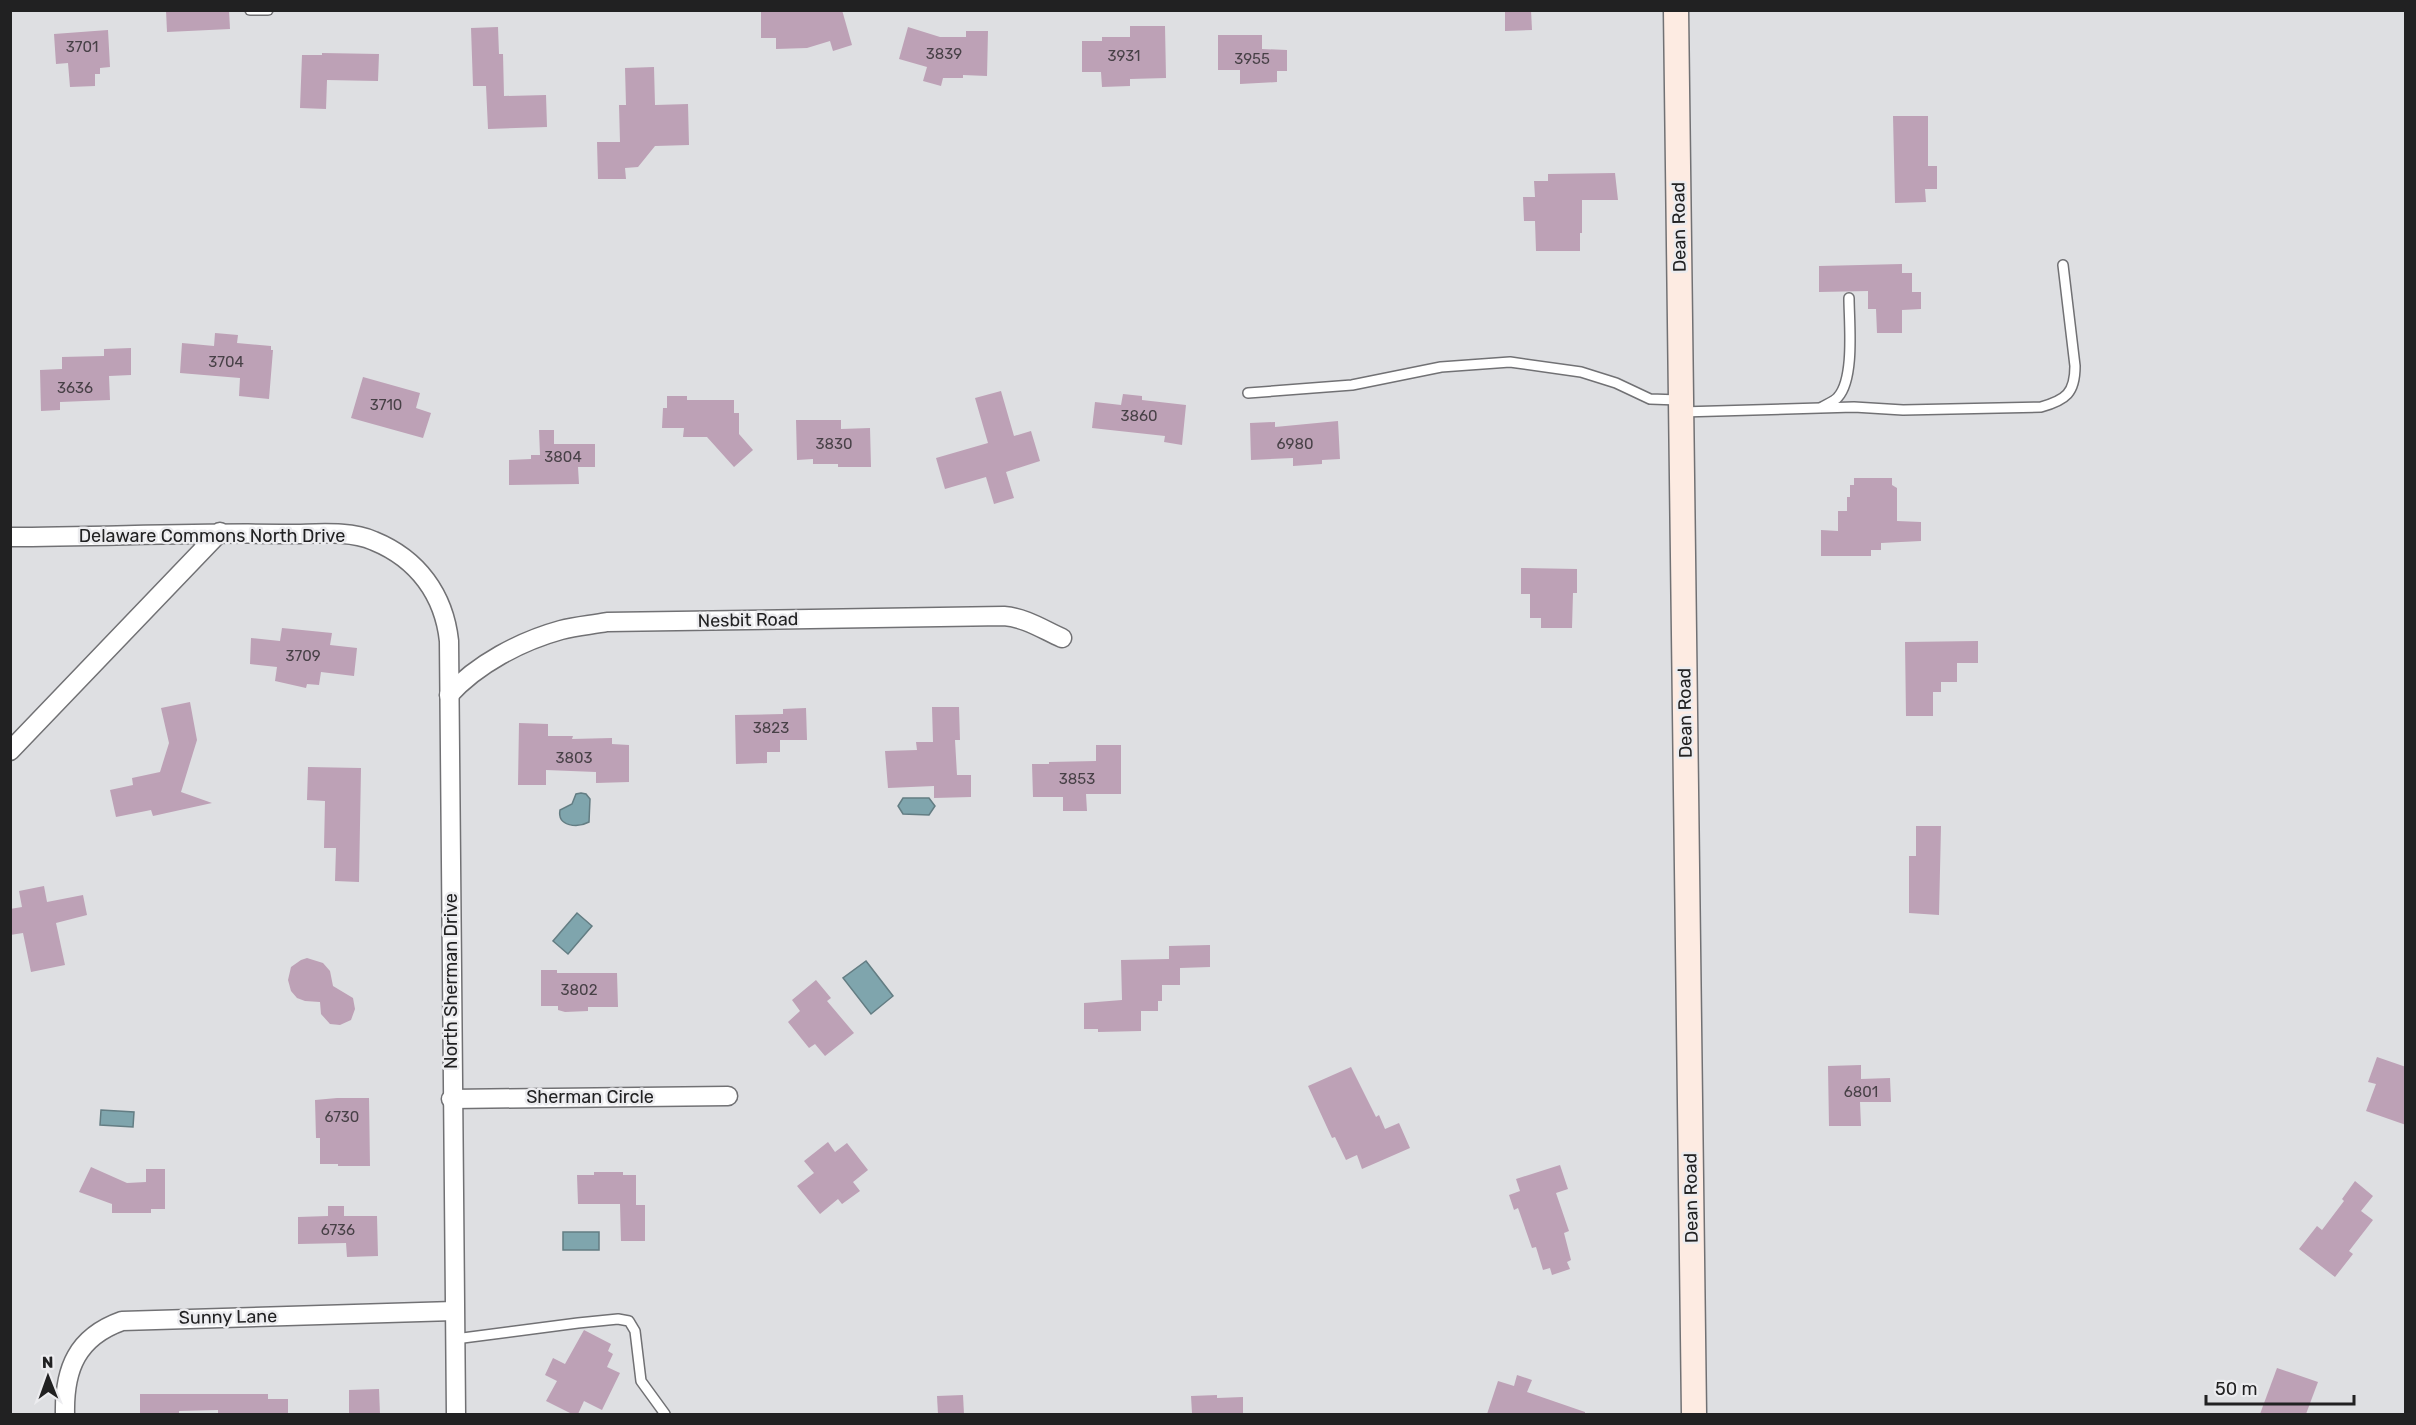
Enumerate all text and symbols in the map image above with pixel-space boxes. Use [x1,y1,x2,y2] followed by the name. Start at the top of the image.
[66,38,98,56] house number: 3701
[926,45,962,63] house number: 3839
[1108,47,1140,65] house number: 3931
[1234,50,1270,68] house number: 3955
[1667,182,1691,272] street label: Dean Road
[208,353,244,371] house number: 3704
[57,379,93,397] house number: 3636
[370,396,402,414] house number: 3710
[1120,407,1158,425] house number: 3860
[815,435,853,453] house number: 3830
[1276,435,1314,453] house number: 6980
[544,448,582,466] house number: 3804
[79,525,345,547] street label: Delaware Commons North Drive
[697,608,799,632] street label: Nesbit Road
[285,647,321,665] house number: 3709
[1673,668,1697,758] street label: Dean Road
[753,719,789,737] house number: 3823
[555,749,593,767] house number: 3803
[1059,770,1095,788] house number: 3853
[440,893,462,1069] street label: North Sherman Drive
[561,981,598,999] house number: 3802
[1844,1083,1878,1101] house number: 6801
[526,1086,654,1108] street label: Sherman Circle
[325,1108,359,1126] house number: 6730
[1679,1153,1703,1243] street label: Dean Road
[321,1221,355,1239] house number: 6736
[179,1305,277,1329] street label: Sunny Lane
[18,1347,78,1407] north arrow
[42,1353,54,1372] text: N
[2206,1368,2354,1406] scale bar
[2215,1378,2258,1400] text: 50 m

